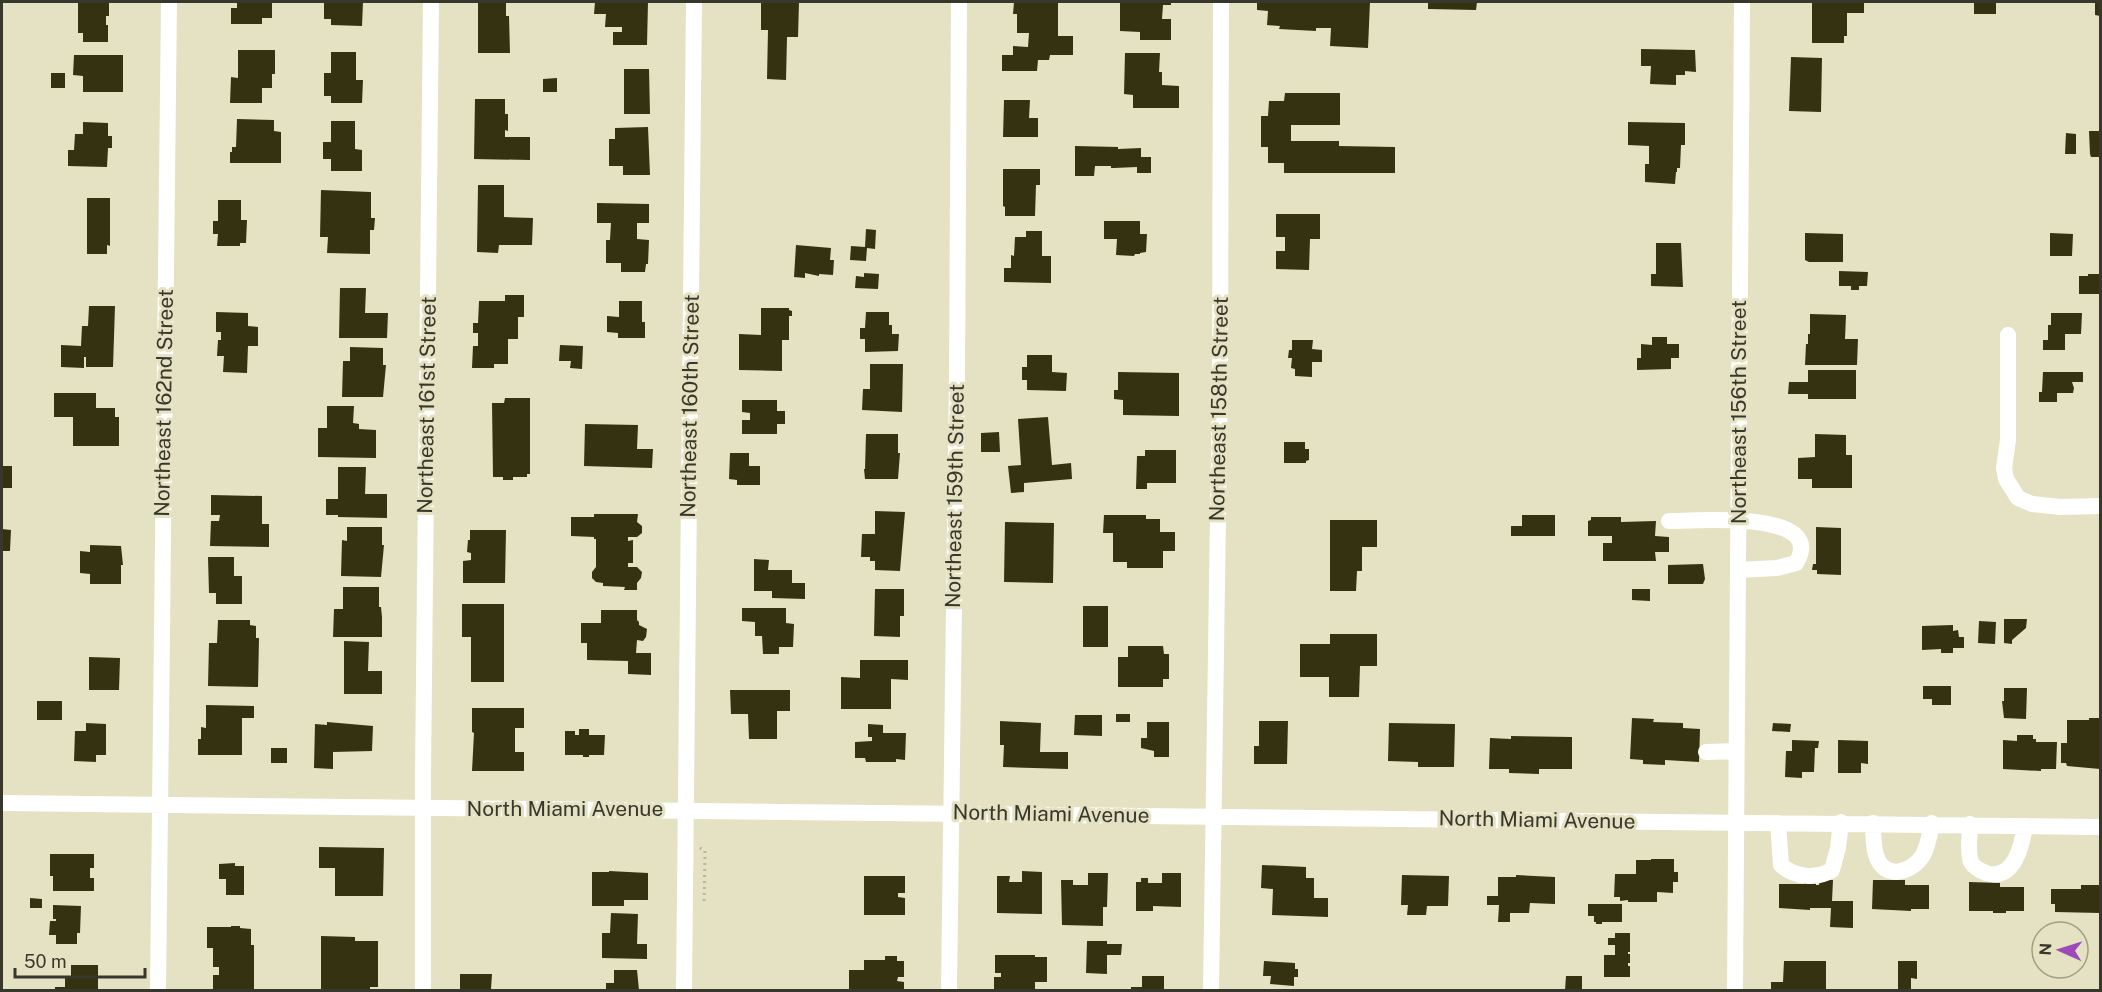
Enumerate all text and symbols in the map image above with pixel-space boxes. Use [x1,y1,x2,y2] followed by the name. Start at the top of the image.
[149,289,178,517] street label: Northeast 162nd Street
[675,294,704,518] street label: Northeast 160th Street
[412,296,441,514] street label: Northeast 161st Street
[1204,296,1233,522] street label: Northeast 158th Street
[1726,300,1751,524] street label: Northeast 156th Street
[940,384,969,608] street label: Northeast 159th Street
[467,796,663,821] street label: North Miami Avenue
[952,799,1150,828] street label: North Miami Avenue
[1438,805,1636,834] street label: North Miami Avenue
[2030,920,2090,980] north arrow
[15,941,146,979] scale bar
[2036,942,2055,956] text: N
[24,951,67,972] text: 50 m

